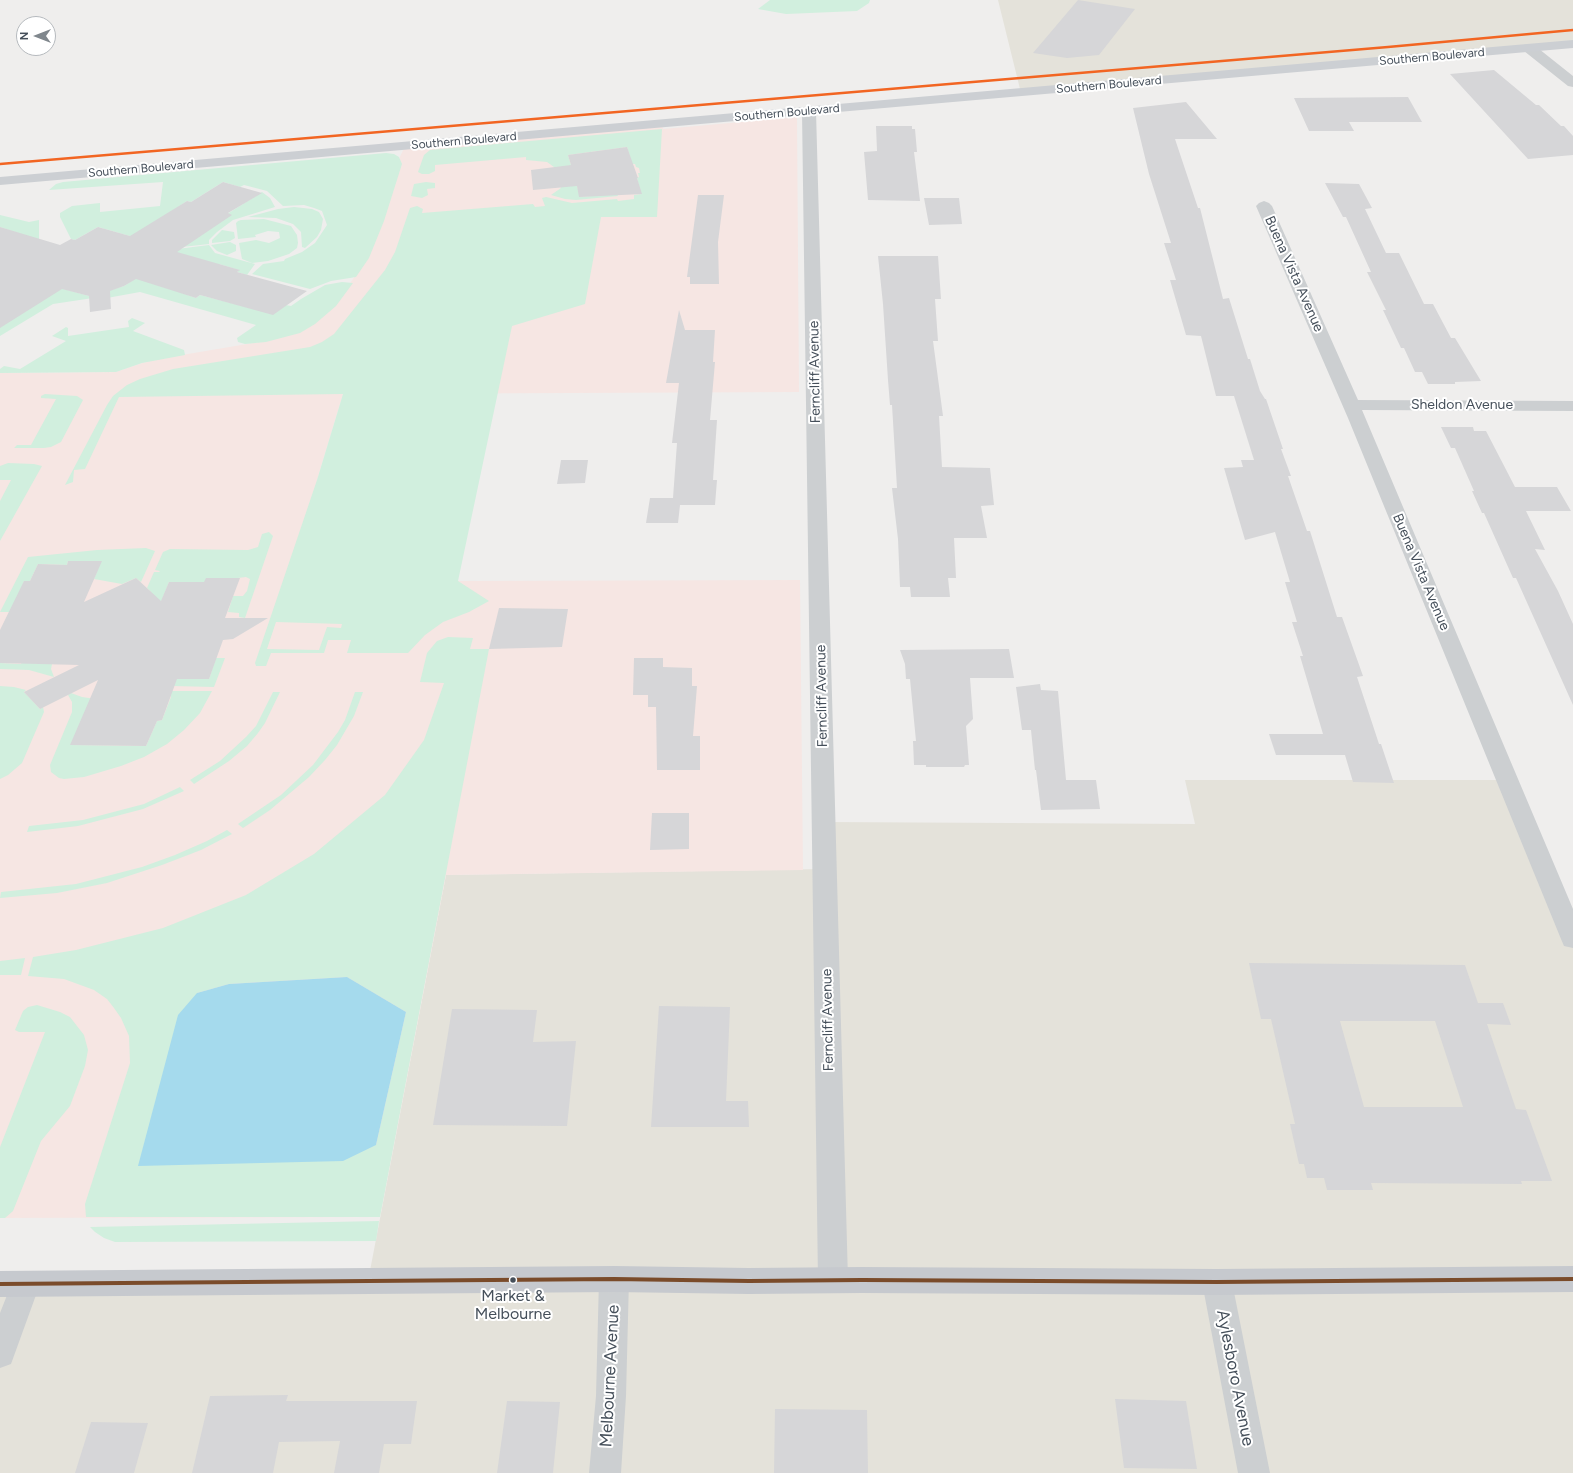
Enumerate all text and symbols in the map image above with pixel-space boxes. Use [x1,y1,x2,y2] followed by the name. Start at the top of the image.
[16,16,56,56] north arrow
[18,32,31,40] text: N
[1379,45,1485,69] street label: Southern Boulevard
[1056,73,1162,97] street label: Southern Boulevard
[734,101,840,125] street label: Southern Boulevard
[411,129,517,153] street label: Southern Boulevard
[88,157,194,181] street label: Southern Boulevard
[1261,213,1327,335] street label: Buena Vista Avenue
[806,320,824,424] street label: Ferncliff Avenue
[1411,397,1513,413] street label: Sheldon Avenue
[1389,511,1453,633] street label: Buena Vista Avenue
[813,644,831,748] street label: Ferncliff Avenue
[819,968,837,1072] street label: Ferncliff Avenue
[508,1275,518,1285] marker: Market & Melbourne
[475,1286,551,1324] place label: Market & Melbourne
[596,1304,624,1448] street label: Melbourne Avenue
[1212,1308,1258,1448] street label: Aylesboro Avenue

